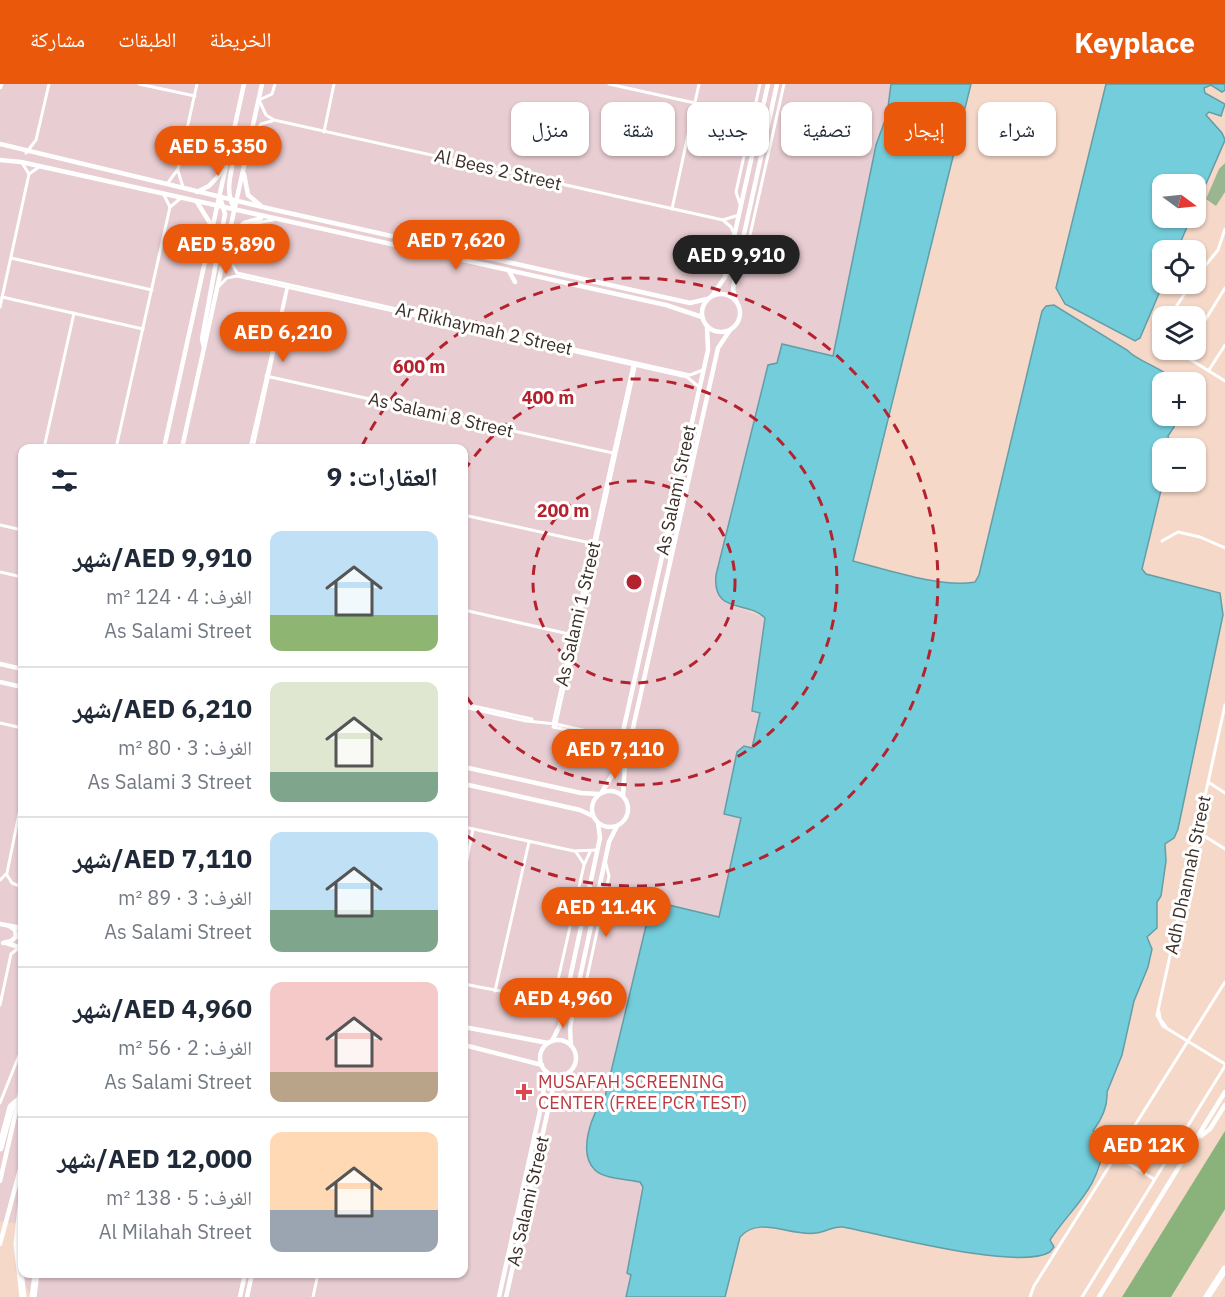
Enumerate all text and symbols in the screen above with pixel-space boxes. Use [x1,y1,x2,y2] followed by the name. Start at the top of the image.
[1074,24,1195,61] text: Keyplace
[30,25,85,53] text: مشاركة
[118,25,177,53] text: الطبقات
[210,25,271,53] text: الخريطة
[511,102,589,156] chip: منزل
[601,102,675,156] chip: شقة
[687,102,769,156] chip: جديد
[781,102,872,156] chip: تصفية
[884,102,966,156] chip: إيجار
[978,102,1056,156] chip: شراء
[149,126,287,177] pin: AED 5,350
[169,132,267,159] text: AED 5,350
[432,144,564,195] street label: Al Bees 2 Street
[1152,174,1206,228] north arrow
[1152,174,1206,492] map controls
[387,220,525,271] pin: AED 7,620
[157,224,295,275] pin: AED 5,890
[407,226,505,253] text: AED 7,620
[177,230,275,257] text: AED 5,890
[667,235,805,286] pin: AED 9,910
[1152,240,1206,294] button: locate
[687,241,785,268] text: AED 9,910
[393,297,575,360] street label: Ar Rikhaymah 2 Street
[1152,306,1206,360] button: layers
[214,312,352,363] pin: AED 6,210
[234,318,332,345] text: AED 6,210
[393,355,445,378] text: 600 m
[1152,372,1206,426] button: +
[522,386,574,409] text: 400 m
[366,387,516,442] street label: As Salami 8 Street
[650,422,701,557] street label: As Salami Street
[1152,438,1206,492] button: −
[327,459,438,493] text: العقارات: 9
[48,464,81,497] icon: filters
[537,499,589,522] text: 200 m
[550,539,605,689] street label: As Salami 1 Street
[73,540,252,574] text: AED 9,910/شهر
[318,555,390,627] icon: home
[624,572,644,592] centre of rings
[106,583,252,610] text: الغرف: 4 · 124 m²
[104,617,252,644] text: As Salami Street
[73,691,252,725] text: AED 6,210/شهر
[318,706,390,778] icon: home
[546,729,684,780] pin: AED 7,110
[118,734,252,761] text: الغرف: 3 · 80 m²
[566,735,664,762] text: AED 7,110
[88,768,252,795] text: As Salami 3 Street
[1159,793,1216,957] street label: Adh Dhannah Street
[73,841,252,875] text: AED 7,110/شهر
[318,856,390,928] icon: home
[118,884,252,911] text: الغرف: 3 · 89 m²
[537,887,675,938] pin: AED 11.4K
[556,893,656,920] text: AED 11.4K
[104,918,252,945] text: As Salami Street
[494,978,632,1029] pin: AED 4,960
[514,984,612,1011] text: AED 4,960
[73,991,252,1025] text: AED 4,960/شهر
[318,1006,390,1078] icon: home
[118,1034,252,1061] text: الغرف: 2 · 56 m²
[104,1068,252,1095] text: As Salami Street
[538,1070,747,1114] place label: MUSAFAH SCREENING CENTER (FREE PCR TEST)
[515,1083,533,1101] marker: MUSAFAH SCREENING CENTER (FREE PCR TEST)
[1089,1125,1199,1176] pin: AED 12K
[1103,1131,1185,1158] text: AED 12K
[501,1134,554,1268] street label: As Salami Street
[57,1141,252,1175] text: AED 12,000/شهر
[318,1156,390,1228] icon: home
[106,1184,252,1211] text: الغرف: 5 · 138 m²
[99,1218,252,1245] text: Al Milahah Street

